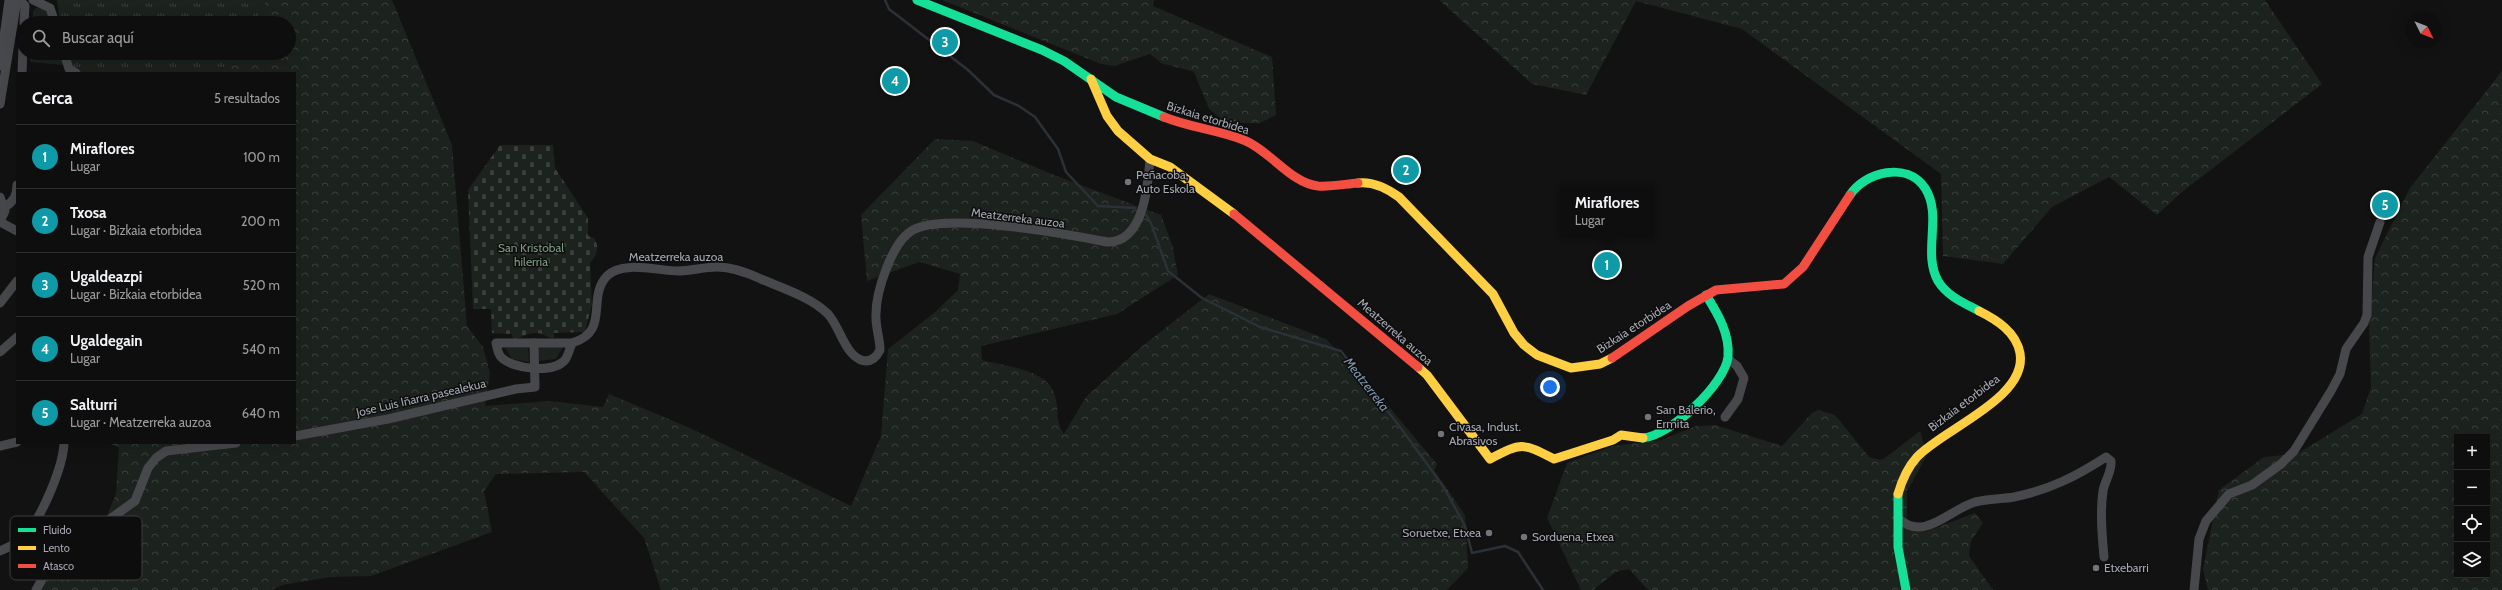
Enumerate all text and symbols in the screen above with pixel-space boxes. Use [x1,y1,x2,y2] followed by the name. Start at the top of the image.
[2406,12,2442,48] north arrow
[16,16,296,60] search box
[30,27,52,49] icon: search
[932,27,958,57] pin: 3
[62,29,134,47] text: Buscar aquí
[882,66,908,96] pin: 4
[32,88,73,108] text: Cerca
[214,90,280,106] text: 5 resultados
[1165,98,1252,137] street label: Bizkaia etorbidea
[70,140,135,158] text: Miraflores
[43,149,47,165] text: 1
[243,149,280,165] text: 100 m
[1393,155,1419,185] pin: 2
[70,158,100,174] text: Lugar
[1136,167,1195,196] place label: Peñacoba, Auto Eskola
[1123,177,1133,187] marker: Peñacoba, Auto Eskola
[1560,185,1654,237] popup
[2372,190,2398,220] pin: 5
[1575,194,1639,212] text: Miraflores
[70,204,107,222] text: Txosa
[970,204,1066,231] street label: Meatzerreka auzoa
[1575,212,1605,228] text: Lugar
[42,213,48,229] text: 2
[241,213,280,229] text: 200 m
[70,222,202,238] text: Lugar · Bizkaia etorbidea
[498,240,564,269] park label: San Kristobal hilerria
[629,249,723,264] street label: Meatzerreka auzoa
[1594,250,1620,280] pin: 1
[70,268,142,286] text: Ugaldeazpi
[41,277,49,293] text: 3
[243,277,280,293] text: 520 m
[70,286,202,302] text: Lugar · Bizkaia etorbidea
[1355,295,1436,368] street label: Meatzerreka auzoa
[1594,297,1674,356] street label: Bizkaia etorbidea
[70,332,143,350] text: Ugaldegain
[41,341,49,357] text: 4
[242,341,280,357] text: 540 m
[70,350,100,366] text: Lugar
[1340,353,1393,414] water label: Meatzerreka
[1925,371,2003,434] street label: Bizkaia etorbidea
[354,375,487,420] street label: Jose Luis Iñarra pasealekua
[1540,377,1560,397] your location
[70,396,117,414] text: Salturri
[1656,402,1716,431] place label: San Balerio, Ermita
[42,405,48,421] text: 5
[242,405,280,421] text: 640 m
[1643,412,1653,422] marker: San Balerio, Ermita
[70,414,211,430] text: Lugar · Meatzerreka auzoa
[1449,419,1521,448] place label: Civasa, Indust. Abrasivos
[1436,429,1446,439] marker: Civasa, Indust. Abrasivos
[2454,434,2490,578] map controls
[2454,434,2490,470] button: +
[2454,470,2490,506] button: −
[2454,506,2490,542] button: locate
[10,516,142,580] legend
[43,523,72,537] text: Fluido
[1402,525,1481,540] place label: Soruetxe, Etxea
[1484,528,1494,538] marker: Soruetxe, Etxea
[1532,529,1614,544] place label: Sorduena, Etxea
[1519,532,1529,542] marker: Sorduena, Etxea
[43,541,70,555] text: Lento
[2454,542,2490,578] button: layers
[43,559,74,573] text: Atasco
[2104,560,2149,575] place label: Etxebarri
[2091,563,2101,573] marker: Etxebarri

